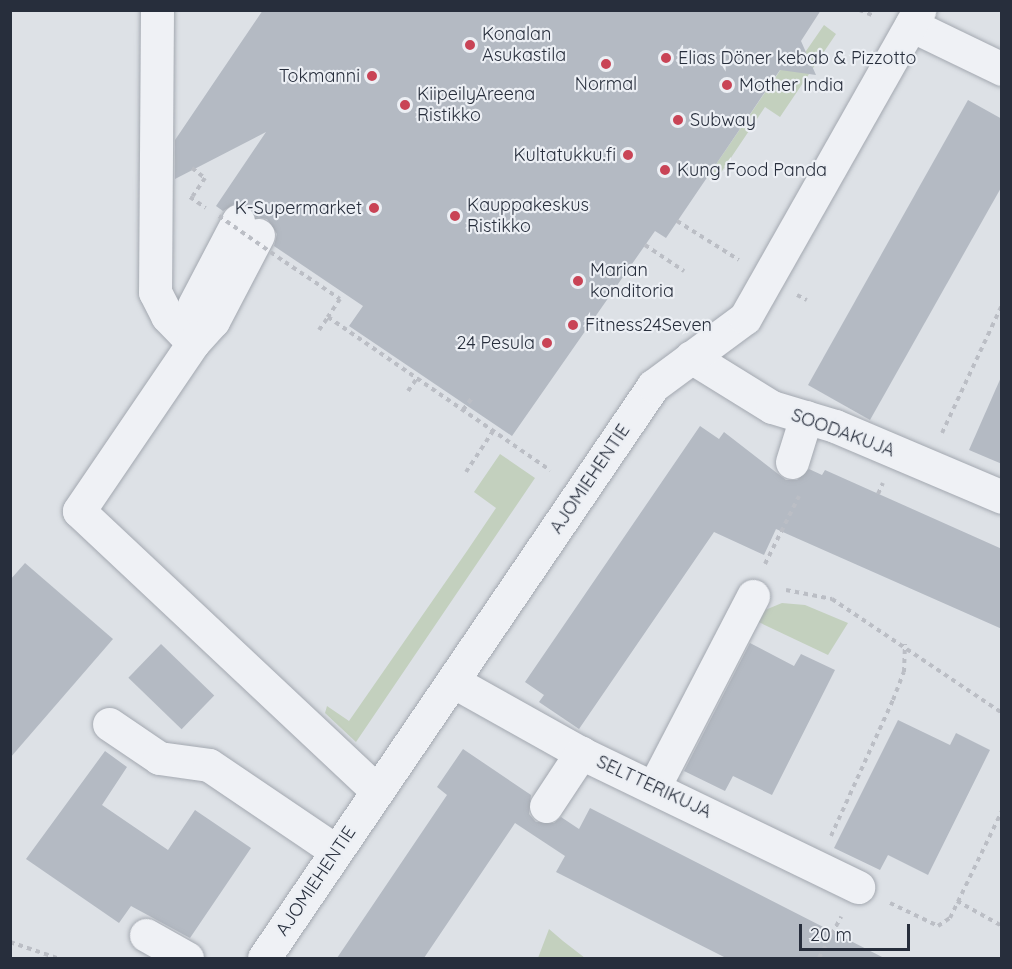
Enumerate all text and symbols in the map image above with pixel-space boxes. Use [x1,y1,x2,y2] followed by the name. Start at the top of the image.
[482,24,566,66] place label: Konalan Asukastila
[463,38,477,52] marker: Konalan Asukastila
[678,47,916,69] place label: Elias Döner kebab & Pizzotto
[659,51,673,65] marker: Elias Döner kebab & Pizzotto
[599,57,613,71] marker: Normal
[279,65,360,87] place label: Tokmanni
[365,69,379,83] marker: Tokmanni
[575,73,637,95] place label: Normal
[739,74,844,96] place label: Mother India
[720,78,734,92] marker: Mother India
[417,84,535,127] place label: KiipeilyAreena Ristikko
[398,98,412,112] marker: KiipeilyAreena Ristikko
[690,109,756,131] place label: Subway
[671,113,685,127] marker: Subway
[513,144,616,166] place label: Kultatukku.fi
[621,148,635,162] marker: Kultatukku.fi
[677,159,827,181] place label: Kung Food Panda
[658,163,672,177] marker: Kung Food Panda
[467,195,589,238] place label: Kauppakeskus Ristikko
[235,197,362,219] place label: K-Supermarket
[367,201,381,215] marker: K-Supermarket
[448,209,462,223] marker: Kauppakeskus Ristikko
[590,260,674,302] place label: Marian konditoria
[571,274,585,288] marker: Marian konditoria
[585,314,712,336] place label: Fitness24Seven
[566,318,580,332] marker: Fitness24Seven
[456,332,535,354] place label: 24 Pesula
[540,336,554,350] marker: 24 Pesula
[788,404,898,462] street label: SOODAKUJA
[545,420,635,538] street label: AJOMIEHENTIE
[593,751,715,823] street label: SELTTERIKUJA
[271,822,361,940] street label: AJOMIEHENTIE
[802,912,913,950] scale bar
[810,923,852,946] text: 20 m

